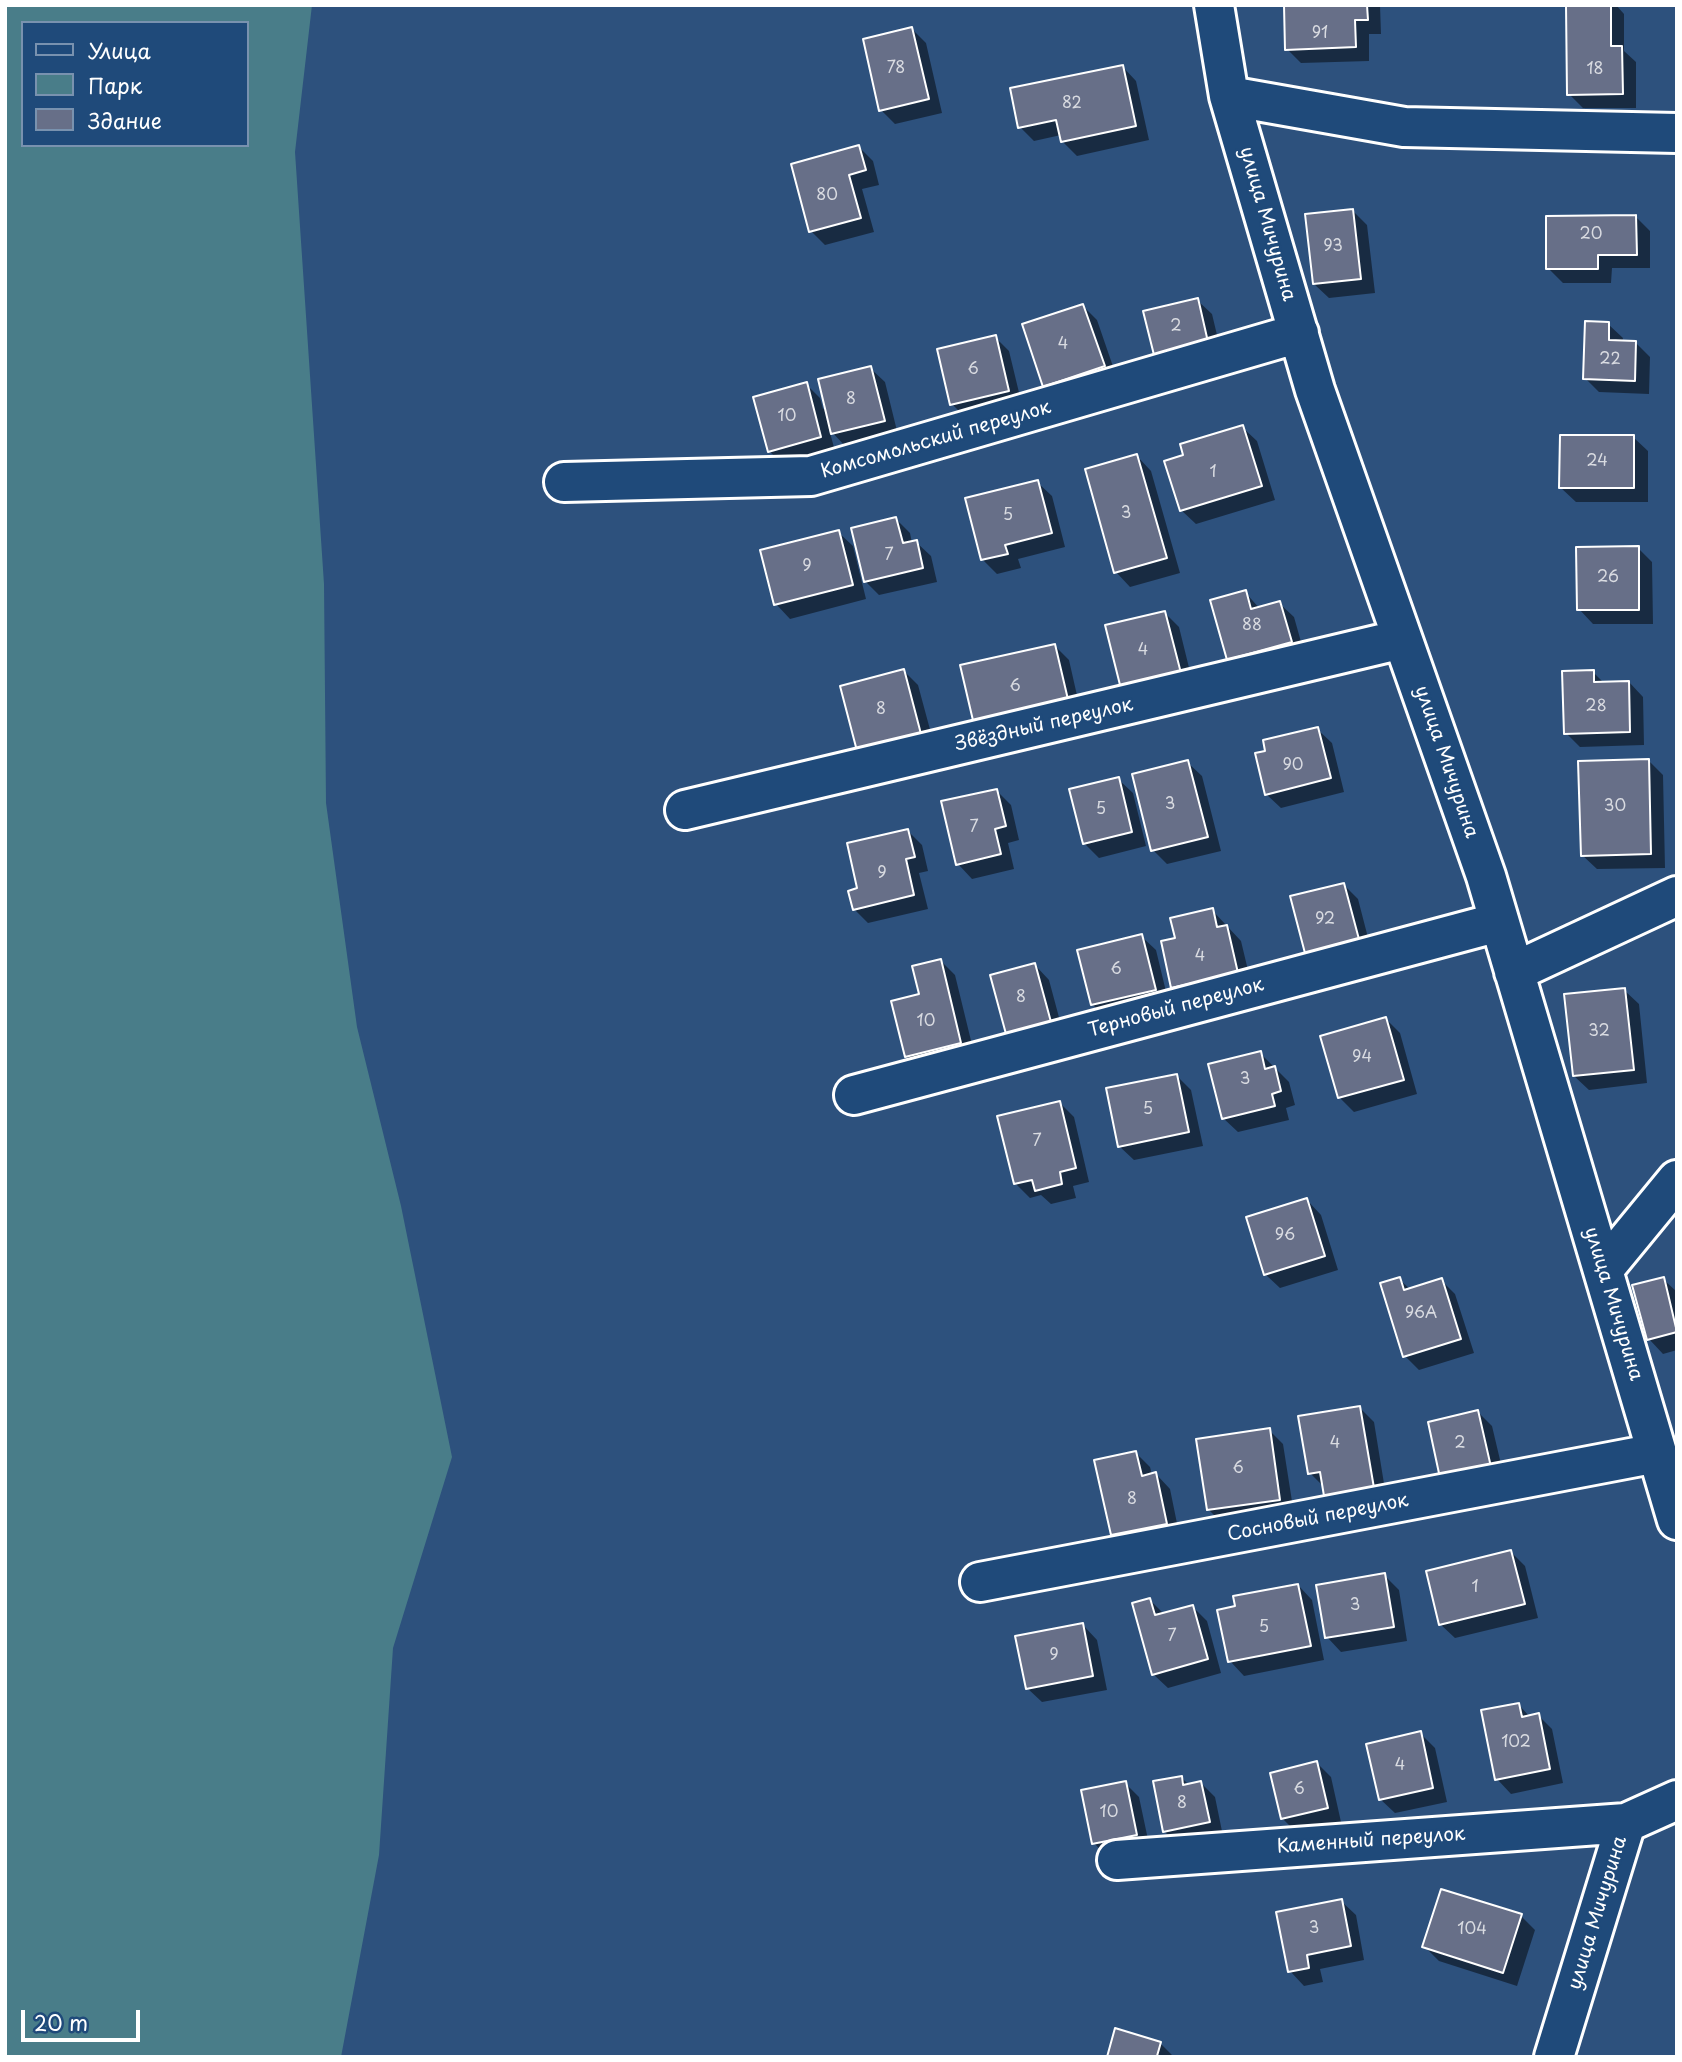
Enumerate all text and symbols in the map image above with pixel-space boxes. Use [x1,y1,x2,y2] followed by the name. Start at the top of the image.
[21,21,248,147] legend
[1312,24,1328,44] house number: 91
[88,34,151,66] text: Улица
[887,59,905,79] house number: 78
[1586,60,1604,80] house number: 18
[88,69,142,101] text: Парк
[1062,94,1082,114] house number: 82
[88,104,162,136] text: Здание
[1234,144,1300,304] street label: улица Мичурина
[816,186,838,206] house number: 80
[1580,225,1602,245] house number: 20
[1323,237,1343,257] house number: 93
[1170,317,1182,337] house number: 2
[1058,335,1068,355] house number: 4
[1599,350,1621,370] house number: 22
[967,360,979,380] house number: 6
[846,390,856,410] house number: 8
[818,396,1054,484] street label: Комсомольский переулок
[778,407,796,427] house number: 10
[1586,452,1608,472] house number: 24
[1209,463,1217,483] house number: 1
[1121,504,1131,524] house number: 3
[1003,506,1013,526] house number: 5
[884,546,894,566] house number: 7
[802,557,812,577] house number: 9
[1597,568,1619,588] house number: 26
[1242,616,1262,636] house number: 88
[1138,641,1148,661] house number: 4
[1009,677,1021,697] house number: 6
[1409,683,1483,841] street label: улица Мичурина
[953,693,1135,757] street label: Звёздный переулок
[1585,697,1607,717] house number: 28
[876,700,886,720] house number: 8
[1282,756,1304,776] house number: 90
[1165,795,1175,815] house number: 3
[1604,797,1626,817] house number: 30
[1096,800,1106,820] house number: 5
[969,818,979,838] house number: 7
[877,864,887,884] house number: 9
[1315,910,1335,930] house number: 92
[1195,947,1205,967] house number: 4
[1110,960,1122,980] house number: 6
[1086,974,1266,1042] street label: Терновый переулок
[1016,988,1026,1008] house number: 8
[917,1012,935,1032] house number: 10
[1588,1022,1610,1042] house number: 32
[1352,1048,1372,1068] house number: 94
[1240,1070,1250,1090] house number: 3
[1143,1100,1153,1120] house number: 5
[1032,1132,1042,1152] house number: 7
[1579,1224,1647,1384] street label: улица Мичурина
[1275,1226,1295,1246] house number: 96
[1405,1304,1437,1324] house number: 96А
[1330,1434,1340,1454] house number: 4
[1454,1434,1466,1454] house number: 2
[1232,1459,1244,1479] house number: 6
[1226,1489,1410,1547] street label: Сосновый переулок
[1127,1490,1137,1510] house number: 8
[1471,1578,1479,1598] house number: 1
[1350,1596,1360,1616] house number: 3
[1259,1618,1269,1638] house number: 5
[1167,1627,1177,1647] house number: 7
[1049,1646,1059,1666] house number: 9
[1501,1733,1531,1753] house number: 102
[1395,1756,1405,1776] house number: 4
[1293,1780,1305,1800] house number: 6
[1177,1794,1187,1814] house number: 8
[1100,1803,1118,1823] house number: 10
[1276,1823,1466,1859] street label: Каменный переулок
[1564,1833,1632,1993] street label: улица Мичурина
[1309,1919,1319,1939] house number: 3
[1457,1920,1487,1940] house number: 104
[24,1996,144,2040] scale bar
[34,2006,88,2038] text: 20 m

